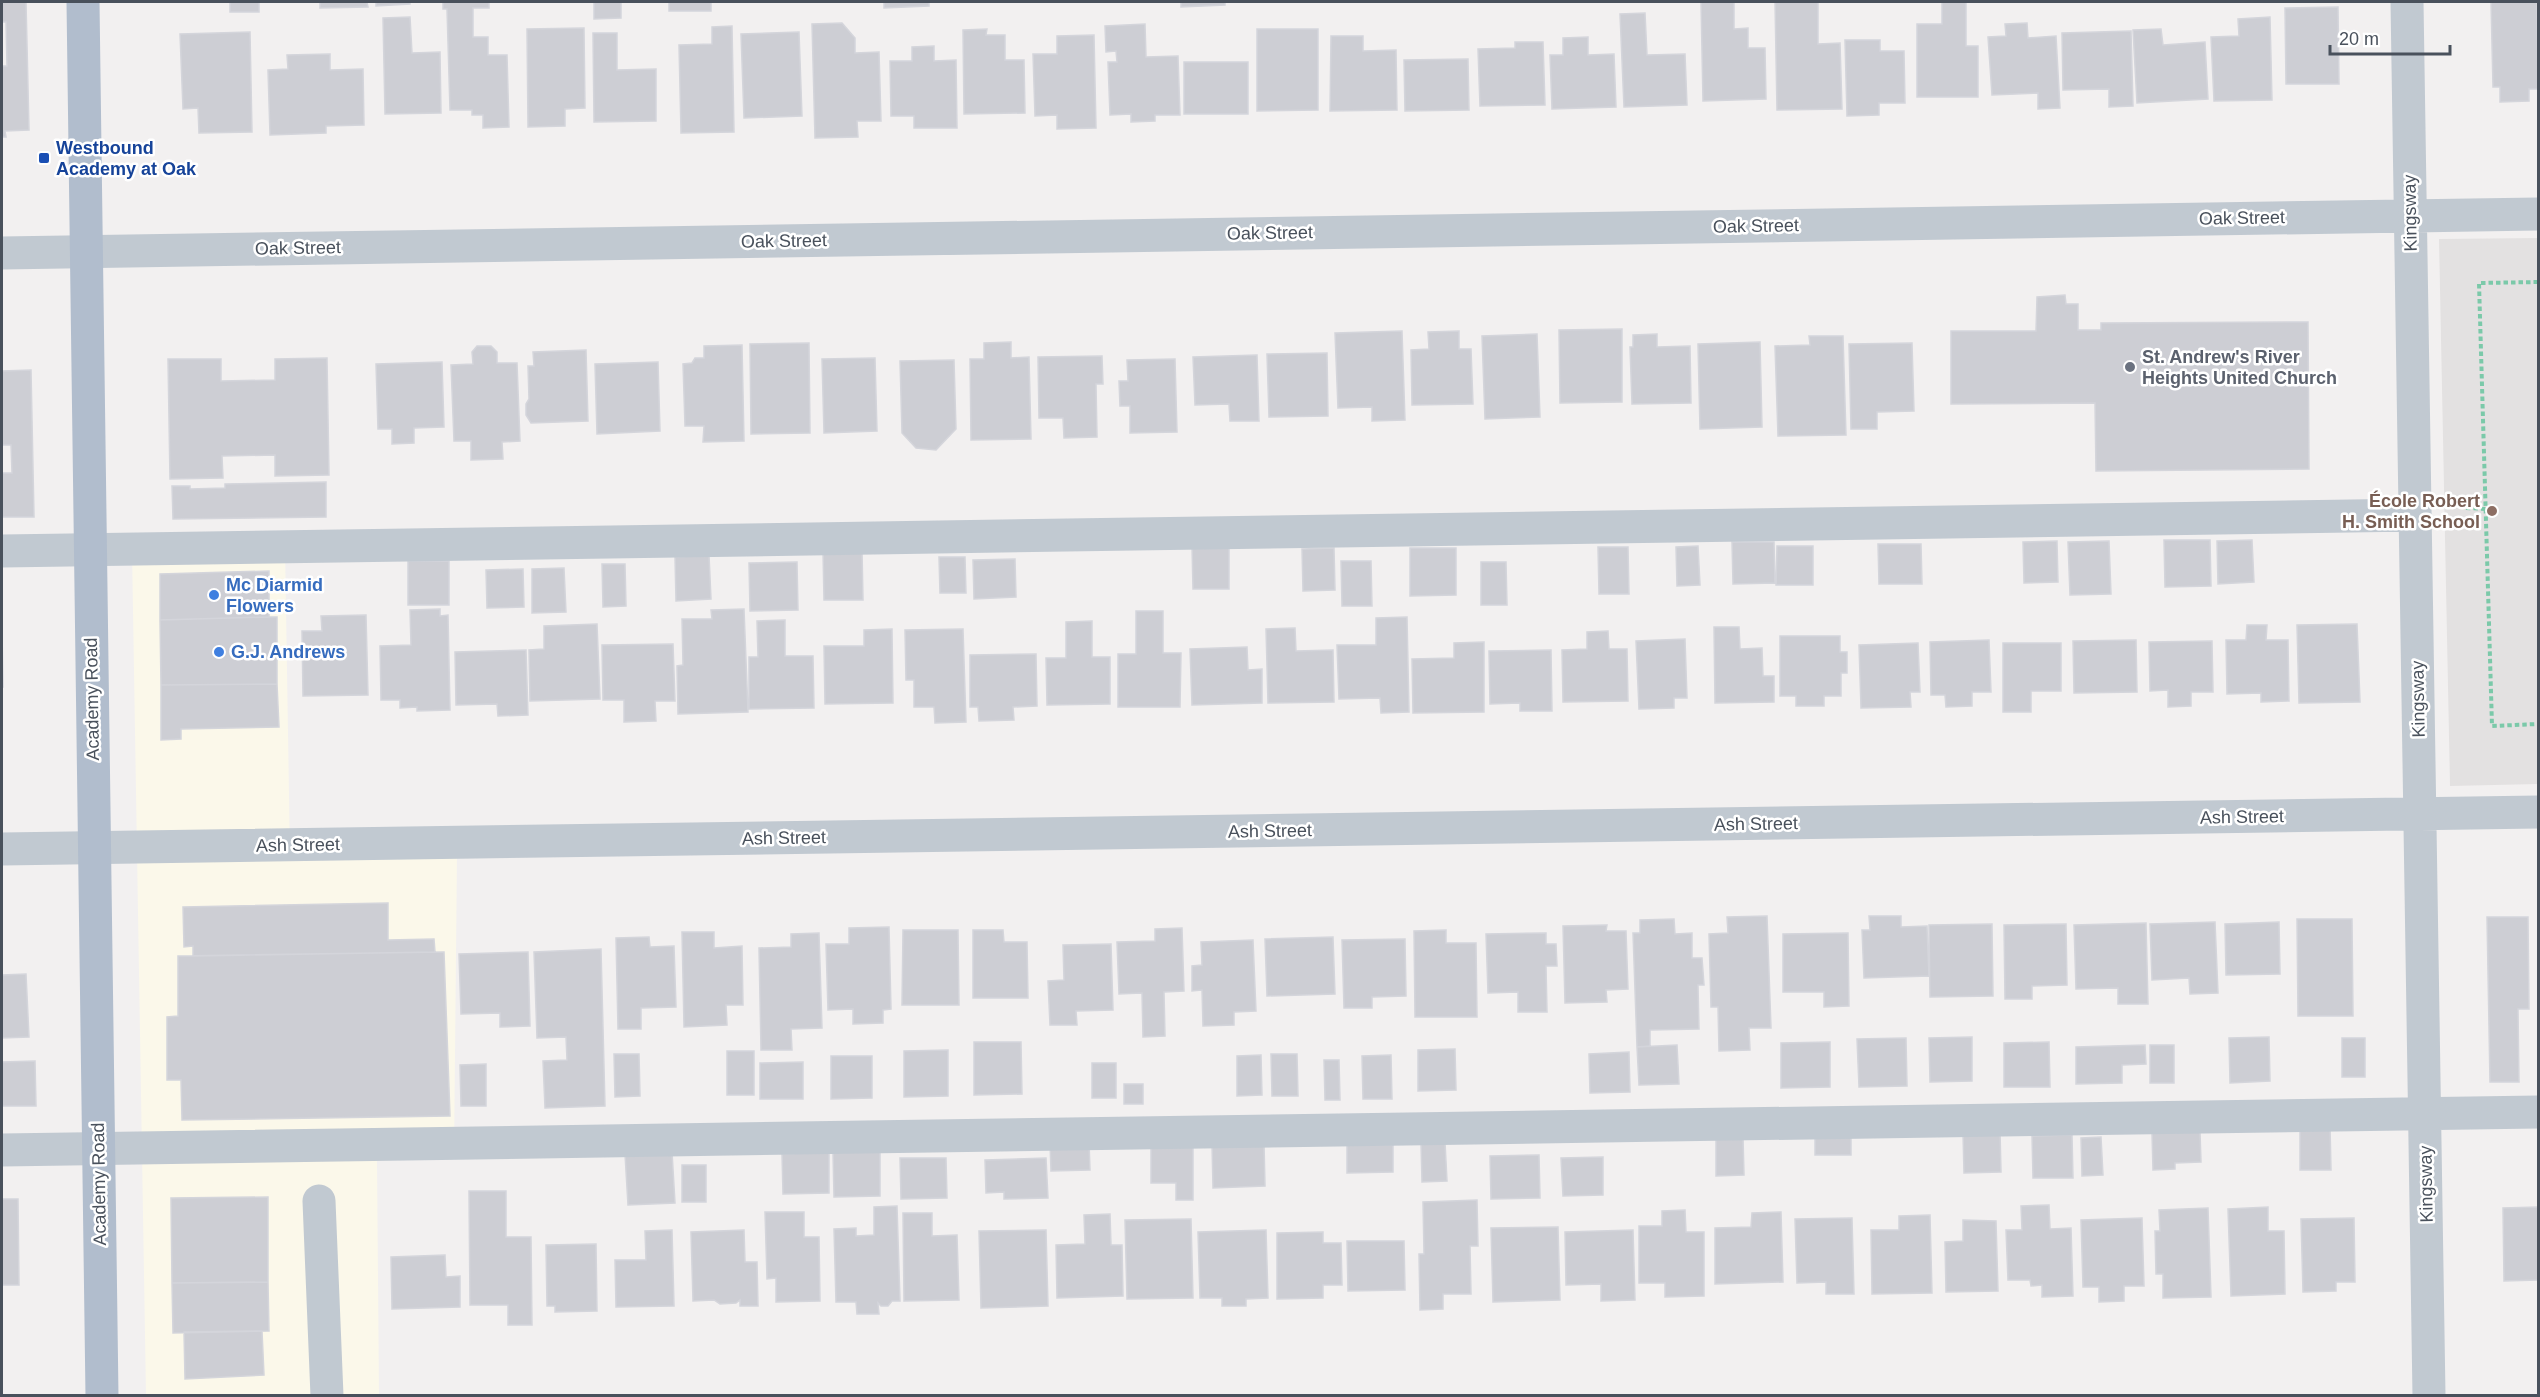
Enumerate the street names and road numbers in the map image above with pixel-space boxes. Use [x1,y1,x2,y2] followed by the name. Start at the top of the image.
[2399,174,2421,252] street label: Kingsway
[2199,207,2285,229] street label: Oak Street
[1713,215,1799,237] street label: Oak Street
[1227,222,1313,244] street label: Oak Street
[741,230,827,252] street label: Oak Street
[255,237,341,259] street label: Oak Street
[81,637,103,761] street label: Academy Road
[2407,660,2429,738] street label: Kingsway
[2200,806,2284,828] street label: Ash Street
[1714,813,1798,835] street label: Ash Street
[1228,820,1312,842] street label: Ash Street
[742,827,826,849] street label: Ash Street
[256,834,340,856] street label: Ash Street
[88,1122,110,1246] street label: Academy Road
[2415,1145,2437,1223] street label: Kingsway

